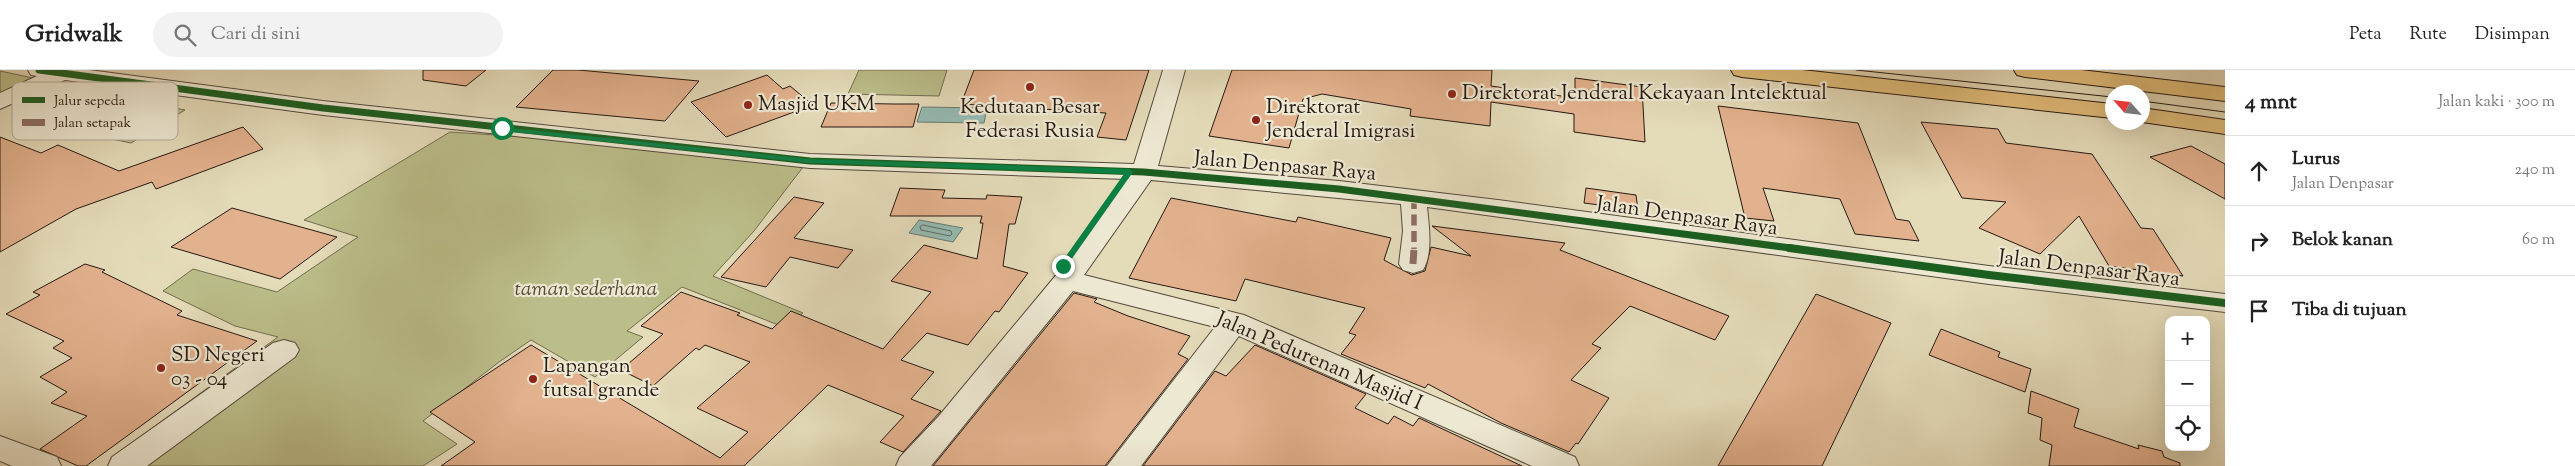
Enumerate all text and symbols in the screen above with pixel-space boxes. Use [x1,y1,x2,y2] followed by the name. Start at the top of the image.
[153,12,503,57] search box
[25,18,123,52] text: Gridwalk
[171,21,199,49] icon: search
[211,21,300,48] text: Cari di sini
[2349,22,2381,48] text: Peta
[2409,22,2447,48] text: Rute
[2475,22,2550,48] text: Disimpan
[1462,79,1827,109] place label: Direktorat Jenderal Kekayaan Intelektual
[1024,81,1036,93] marker: Kedutaan Besar Federasi Rusia
[12,82,178,140] legend
[2105,85,2150,130] north arrow
[1446,88,1458,100] marker: Direktorat Jenderal Kekayaan Intelektual
[2245,88,2297,118] text: 4 mnt
[758,90,875,120] place label: Masjid UKM
[2438,91,2555,114] text: Jalan kaki · 300 m
[53,92,126,112] text: Jalur sepeda
[960,93,1100,147] place label: Kedutaan Besar Federasi Rusia
[1265,93,1416,147] place label: Direktorat Jenderal Imigrasi
[742,99,754,111] marker: Masjid UKM
[53,114,131,134] text: Jalan setapak
[1250,114,1262,126] marker: Direktorat Jenderal Imigrasi
[491,117,514,140] route start
[1192,144,1378,190] street label: Jalan Denpasar Raya
[2292,146,2340,173] text: Lurus
[2245,157,2273,185] icon: ahead
[2514,159,2555,182] text: 240 m
[2292,173,2394,196] text: Jalan Denpasar
[1593,189,1780,245] street label: Jalan Denpasar Raya
[2245,227,2273,255] icon: right
[2292,227,2393,254] text: Belok kanan
[2522,229,2555,252] text: 60 m
[1995,243,2182,295] street label: Jalan Denpasar Raya
[1052,255,1075,278] route end
[515,275,657,305] park label: taman sederhana
[2245,297,2273,325] icon: arrive
[2292,297,2407,324] text: Tiba di tujuan
[1210,305,1427,419] street label: Jalan Pedurenan Masjid I
[2165,316,2210,451] map controls
[2165,316,2210,361] button: +
[171,341,265,395] place label: SD Negeri 03 - 04
[543,352,659,406] place label: Lapangan futsal grande
[2165,361,2210,406] button: −
[155,362,167,374] marker: SD Negeri 03 - 04
[527,373,539,385] marker: Lapangan futsal grande
[2165,406,2210,451] button: locate

